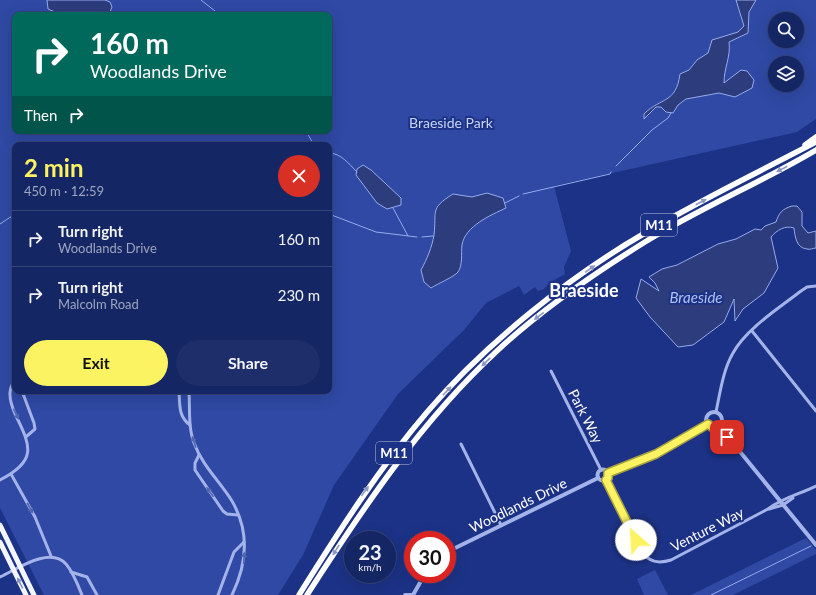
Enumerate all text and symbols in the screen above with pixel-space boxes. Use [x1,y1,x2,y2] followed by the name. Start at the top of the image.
[768,12,804,92] map controls
[768,12,804,48] button: search
[90,26,169,60] text: 160 m
[24,28,76,80] icon: right
[768,56,804,92] button: layers
[90,60,227,82] text: Woodlands Drive
[65,104,87,126] icon: right
[24,106,57,124] text: Then
[409,114,494,131] park label: Braeside Park
[24,153,84,182] text: 2 min
[278,155,320,197] button: close
[776,166,788,172] one-way arrow
[24,183,104,199] text: 450 m · 12:59
[695,199,707,205] one-way arrow
[641,214,677,236] road number: M11
[58,222,123,240] text: Turn right
[24,228,46,250] icon: right
[278,230,320,248] text: 160 m
[58,240,157,256] text: Woodlands Drive
[585,265,595,273] one-way arrow
[58,278,123,296] text: Turn right
[549,279,619,301] district label: Braeside
[24,284,46,306] icon: right
[278,286,320,304] text: 230 m
[669,288,723,306] water label: Braeside
[58,296,139,312] text: Malcolm Road
[534,312,545,320] one-way arrow
[24,340,168,386] button: Exit
[176,340,320,386] button: Share
[481,357,491,367] one-way arrow
[442,386,452,396] one-way arrow
[565,386,607,447] street label: Park Way
[13,409,19,420] one-way arrow
[710,420,744,454] pin
[716,426,738,448] icon: arrive
[191,436,197,448] one-way arrow
[376,442,412,464] road number: M11
[466,474,570,536] street label: Woodlands Drive
[361,486,370,497] one-way arrow
[206,487,214,498] one-way arrow
[26,502,33,514] one-way arrow
[668,503,747,555] street label: Venture Way
[615,519,657,561] position arrow
[404,531,456,583] speed limit sign: 30
[358,540,382,564] text: 23
[332,545,339,556] one-way arrow
[241,552,248,564] one-way arrow
[358,561,382,573] text: km/h
[17,577,23,589] one-way arrow

